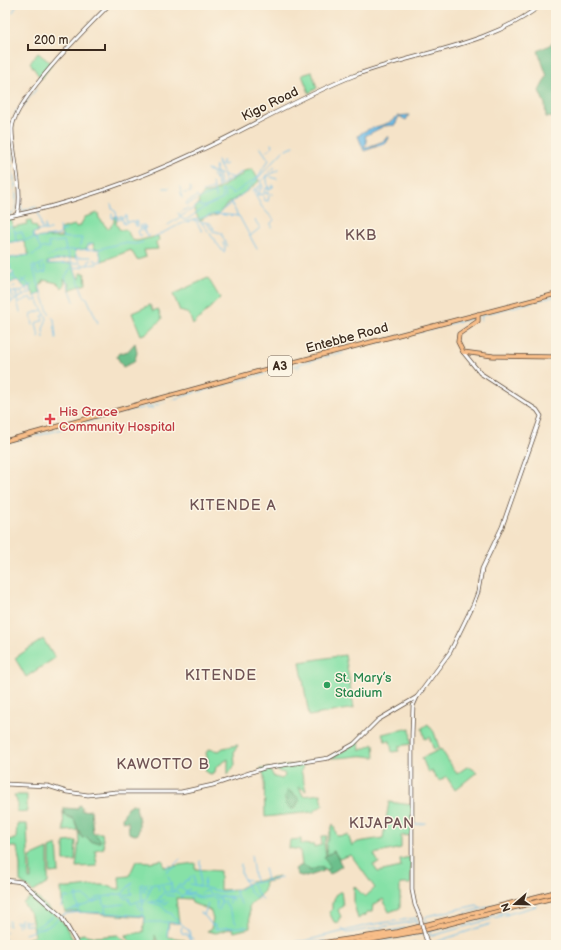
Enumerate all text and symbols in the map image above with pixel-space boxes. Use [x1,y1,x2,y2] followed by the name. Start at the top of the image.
[28,26,105,52] scale bar
[34,33,68,48] text: 200 m
[239,83,301,125] street label: Kigo Road
[345,226,377,245] district label: KKB
[304,319,390,357] street label: Entebbe Road
[268,356,292,376] road number: A3
[59,404,175,435] place label: His Grace Community Hospital
[44,413,56,425] marker: His Grace Community Hospital
[189,496,277,515] district label: KITENDE A
[185,666,257,685] district label: KITENDE
[335,670,392,701] place label: St. Mary’s Stadium
[322,680,332,690] marker: St. Mary’s Stadium
[116,755,210,774] district label: KAWOTTO B
[349,814,415,833] district label: KIJAPAN
[495,884,535,924] north arrow
[499,901,514,913] text: N

